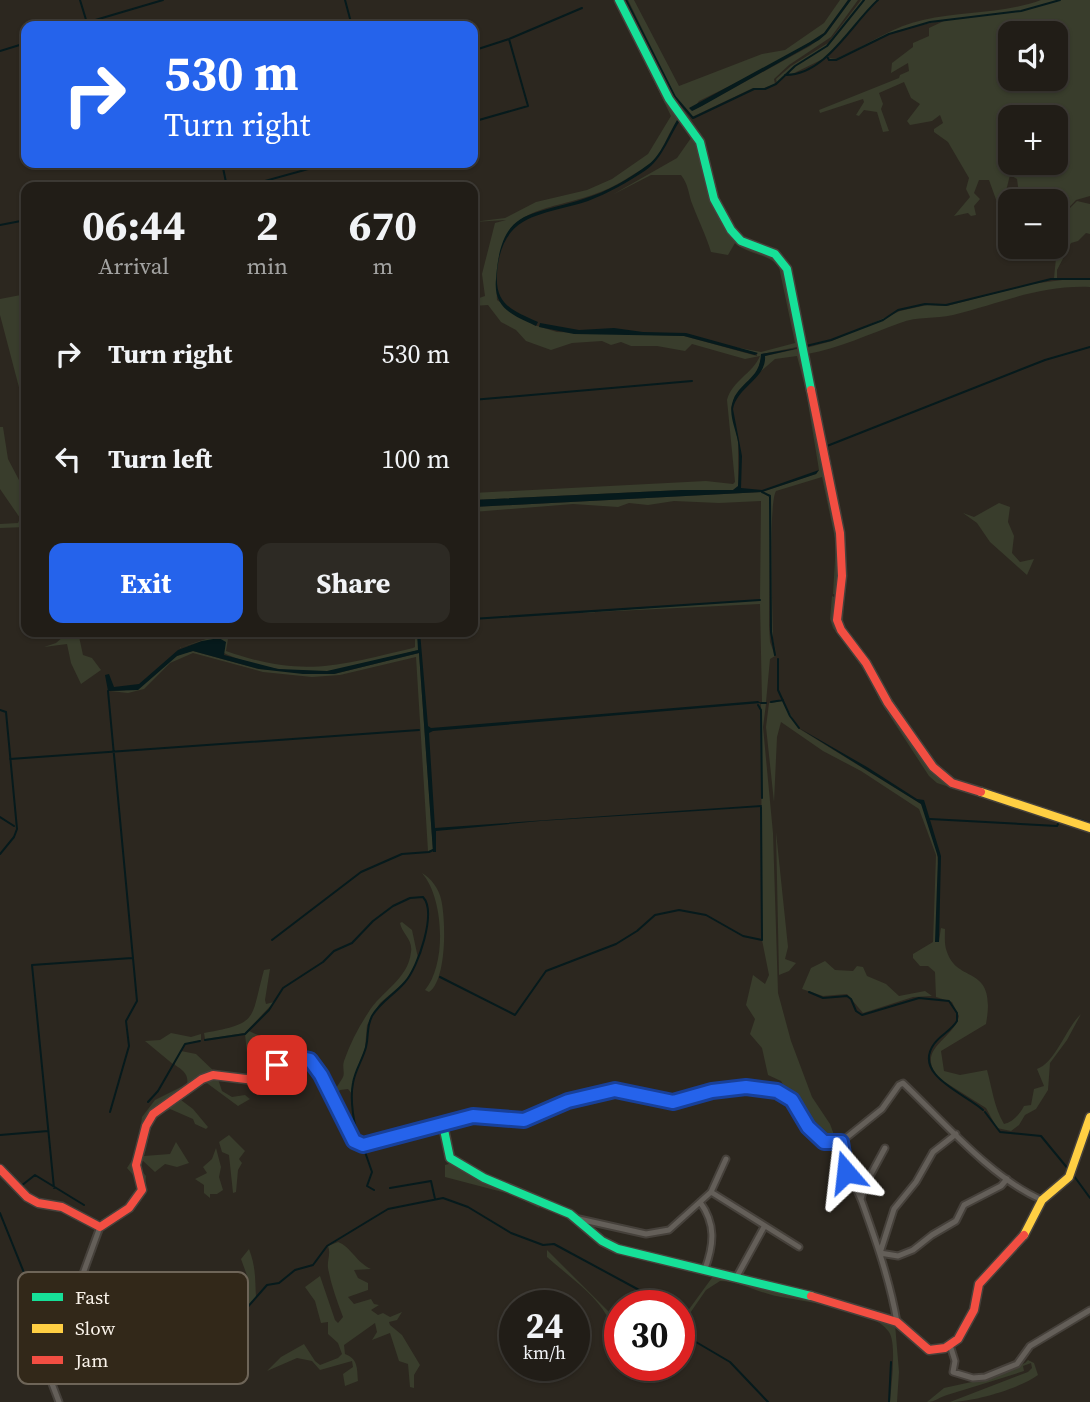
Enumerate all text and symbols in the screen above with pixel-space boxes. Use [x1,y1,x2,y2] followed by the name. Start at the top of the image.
[998,21,1068,259] map controls
[998,21,1068,91] button: sound
[164,39,299,106] text: 530 m
[49,49,140,140] icon: right
[164,103,310,147] text: Turn right
[998,105,1068,175] button: +
[998,189,1068,259] button: −
[82,196,186,254] text: 06:44
[256,196,279,254] text: 2
[349,196,417,254] text: 670
[98,250,169,282] text: Arrival
[246,250,288,282] text: min
[373,250,393,282] text: m
[49,335,87,373] icon: right
[108,336,232,372] text: Turn right
[382,336,450,372] text: 530 m
[49,440,87,478] icon: left
[108,441,212,477] text: Turn left
[382,441,450,477] text: 100 m
[49,543,243,623] button: Exit
[257,543,450,623] button: Share
[247,1035,307,1095] pin
[258,1046,296,1084] icon: arrive
[809,1135,883,1209] position arrow
[18,1272,248,1384] legend
[75,1284,110,1310] text: Fast
[604,1290,695,1381] speed limit sign: 30
[526,1302,563,1350] text: 24
[75,1315,116,1341] text: Slow
[523,1340,566,1365] text: km/h
[74,1347,108,1373] text: Jam

